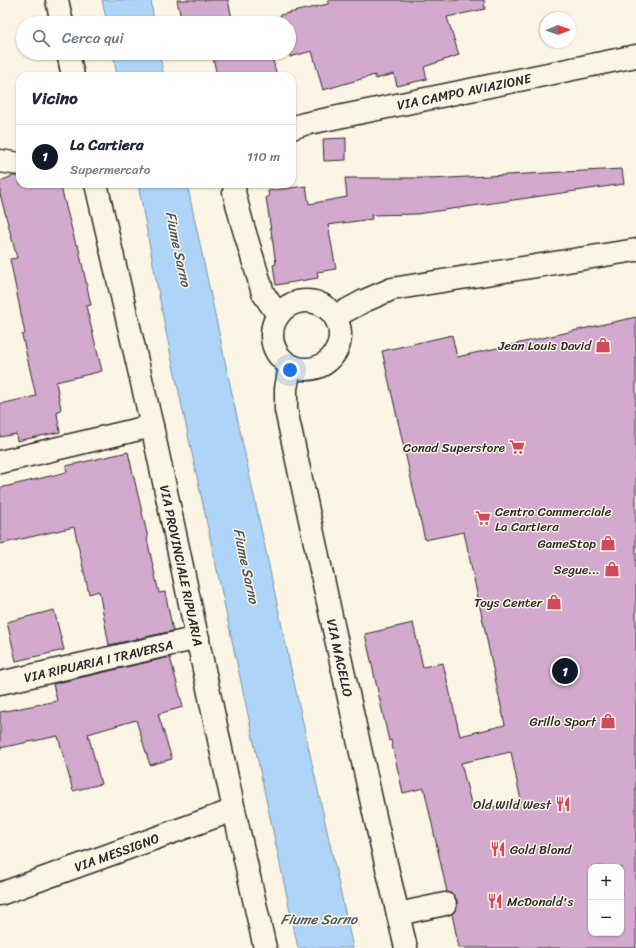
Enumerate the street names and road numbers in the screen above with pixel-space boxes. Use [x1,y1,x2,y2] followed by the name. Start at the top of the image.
[395,66,534,116] street label: VIA CAMPO AVIAZIONE
[153,483,210,648] street label: VIA PROVINCIALE RIPUARIA
[320,616,360,699] street label: VIA MACELLO
[22,633,175,689] street label: VIA RIPUARIA I TRAVERSA
[71,826,162,878] street label: VIA MESSIGNO

